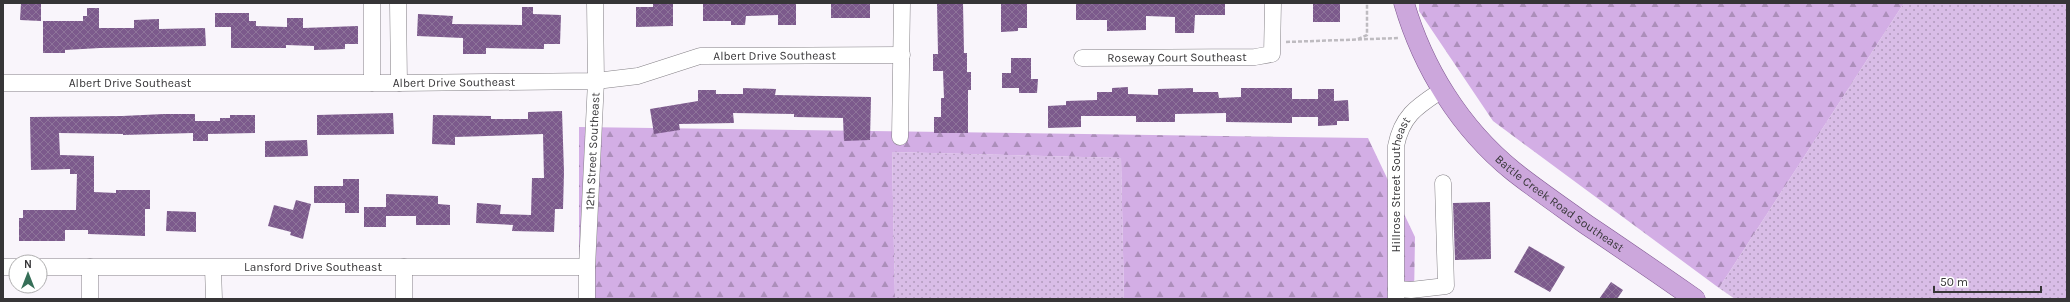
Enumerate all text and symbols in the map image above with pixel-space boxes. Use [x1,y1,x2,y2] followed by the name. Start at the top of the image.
[713,48,836,63] street label: Albert Drive Southeast
[1107,50,1247,65] street label: Roseway Court Southeast
[393,75,516,90] street label: Albert Drive Southeast
[69,76,192,90] street label: Albert Drive Southeast
[583,91,602,210] street label: 12th Street Southeast
[1389,114,1414,252] street label: Hillrose Street Southeast
[1492,152,1627,255] street label: Battle Creek Road Southeast
[8,254,48,294] north arrow
[24,258,32,271] text: N
[244,260,382,274] street label: Lansford Drive Southeast
[1934,268,2041,294] scale bar
[1940,275,1968,289] text: 50 m

